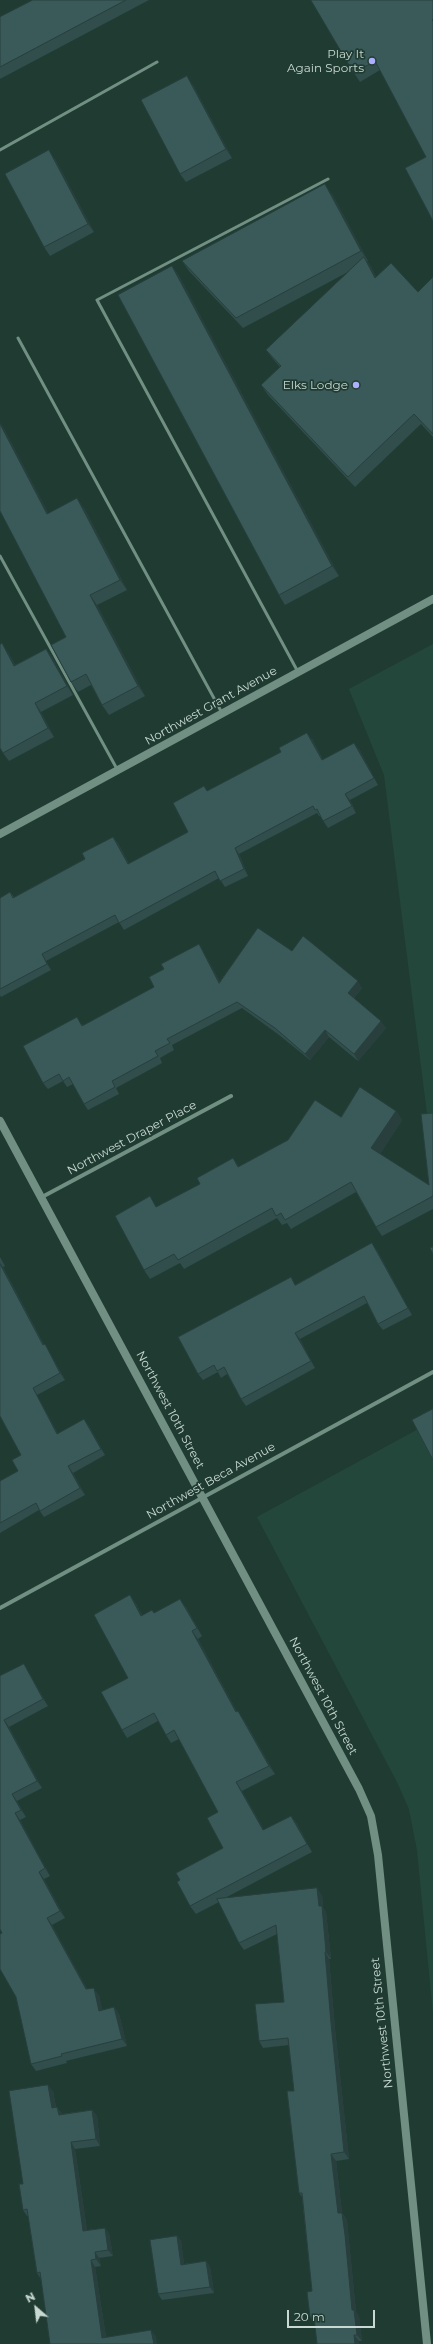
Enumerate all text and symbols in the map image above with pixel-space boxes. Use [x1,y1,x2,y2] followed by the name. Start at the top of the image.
[287,47,364,75] place label: Play It Again Sports
[367,56,377,66] marker: Play It Again Sports
[283,378,348,392] place label: Elks Lodge
[351,380,361,390] marker: Elks Lodge
[142,664,280,748] street label: Northwest Grant Avenue
[65,1098,199,1178] street label: Northwest Draper Place
[133,1349,207,1471] street label: Northwest 10th Street
[144,1440,278,1522] street label: Northwest Beca Avenue
[286,1635,360,1757] street label: Northwest 10th Street
[368,1957,396,2089] street label: Northwest 10th Street
[16,2288,56,2328] north arrow
[23,2289,38,2306] text: N
[289,2302,377,2328] scale bar
[294,2309,325,2324] text: 20 m

